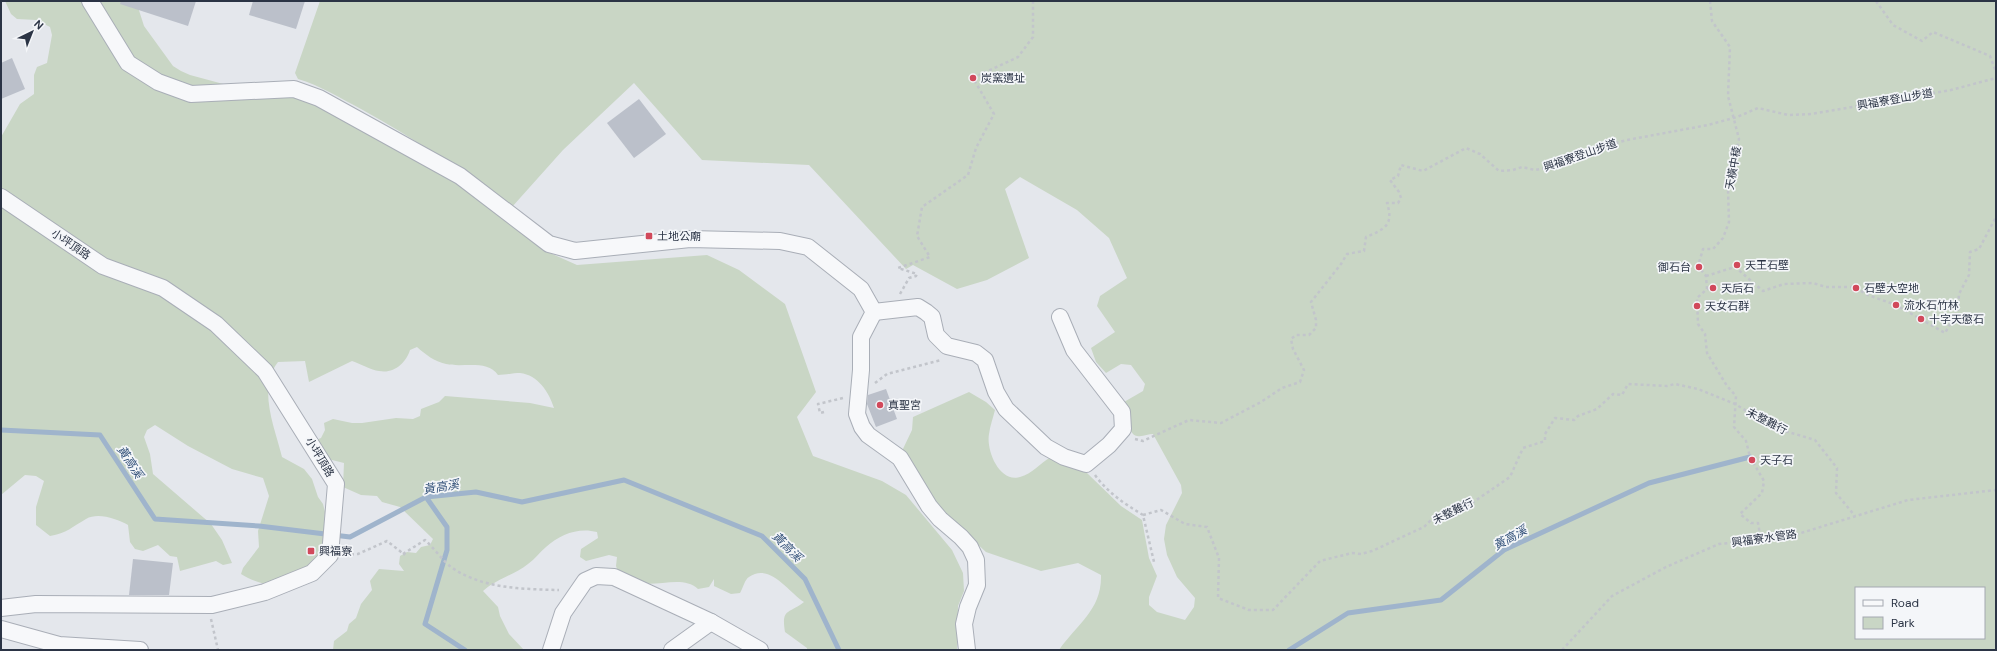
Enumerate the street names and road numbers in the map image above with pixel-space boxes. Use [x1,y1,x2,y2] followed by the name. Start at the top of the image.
[1856,85,1934,113] street label: 興福寮登山步道
[1541,136,1619,174] street label: 興福寮登山步道
[1722,145,1744,191] street label: 天橫中稜
[49,226,93,262] street label: 小坪頂路
[1744,405,1790,437] street label: 未整難行
[303,435,337,479] street label: 小坪頂路
[1430,495,1476,527] street label: 未整難行
[1730,526,1798,550] street label: 興福寮水管路

